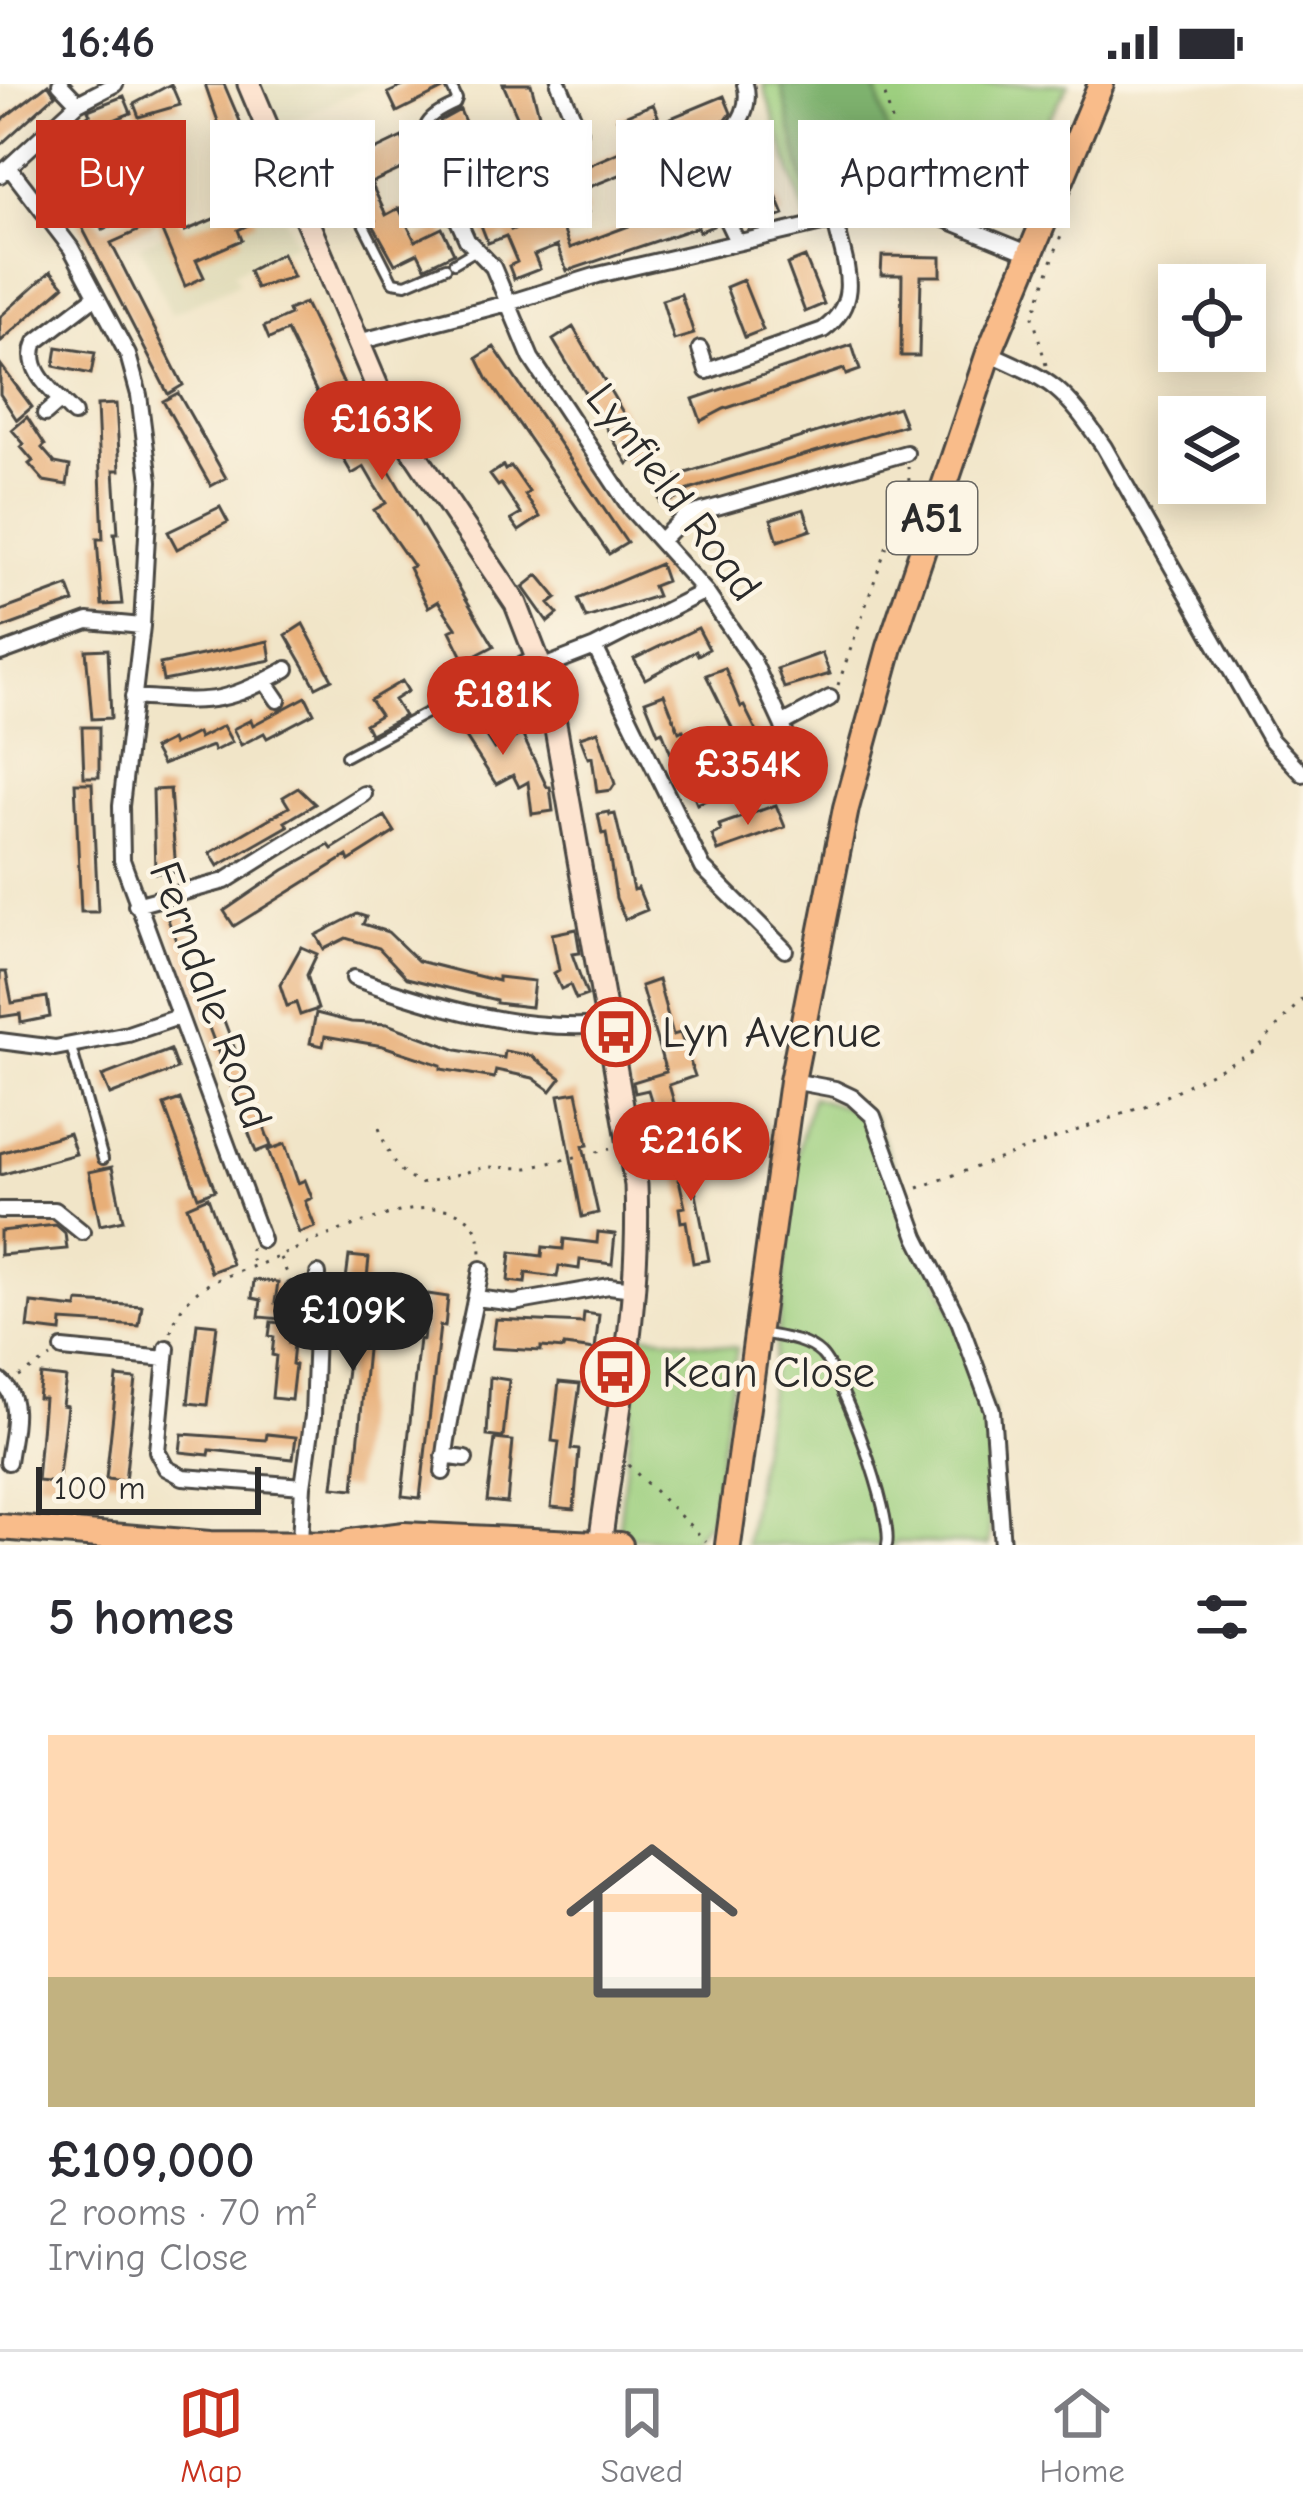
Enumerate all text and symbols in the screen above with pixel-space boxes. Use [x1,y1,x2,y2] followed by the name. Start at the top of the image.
[60,16,155,68] text: 16:46
[36,120,186,228] chip: Buy
[210,120,375,228] chip: Rent
[399,120,592,228] chip: Filters
[616,120,774,228] chip: New
[798,120,1070,228] chip: Apartment
[1158,264,1266,504] map controls
[1158,264,1266,372] button: locate
[575,373,773,611] street label: Lynfield Road
[298,381,466,483] pin: £163K
[1158,396,1266,504] button: layers
[331,397,433,442] text: £163K
[887,482,977,554] road number: A51
[419,656,587,758] pin: £181K
[454,672,552,717] text: £181K
[664,726,832,828] pin: £354K
[695,742,801,787] text: £354K
[139,854,283,1136] street label: Ferndale Road
[581,997,651,1067] bus stop icon: Lyn Avenue
[662,1006,882,1058] place label: Lyn Avenue
[607,1102,775,1204] pin: £216K
[640,1118,742,1163] text: £216K
[269,1272,437,1374] pin: £109K
[300,1288,406,1333] text: £109K
[580,1337,650,1407] bus stop icon: Kean Close
[662,1346,875,1398] place label: Kean Close
[36,1461,261,1514] scale bar
[54,1469,146,1507] text: 100 m
[1189,1584,1255,1650] icon: filters
[48,1588,234,1647] text: 5 homes
[544,1813,760,2029] icon: home
[48,2131,255,2190] text: £109,000
[48,2190,316,2235] text: 2 rooms · 70 m²
[48,2235,248,2280] text: Irving Close
[178,2380,244,2490] tab: Map
[601,2380,683,2490] tab: Saved
[1040,2380,1125,2490] tab: Home

